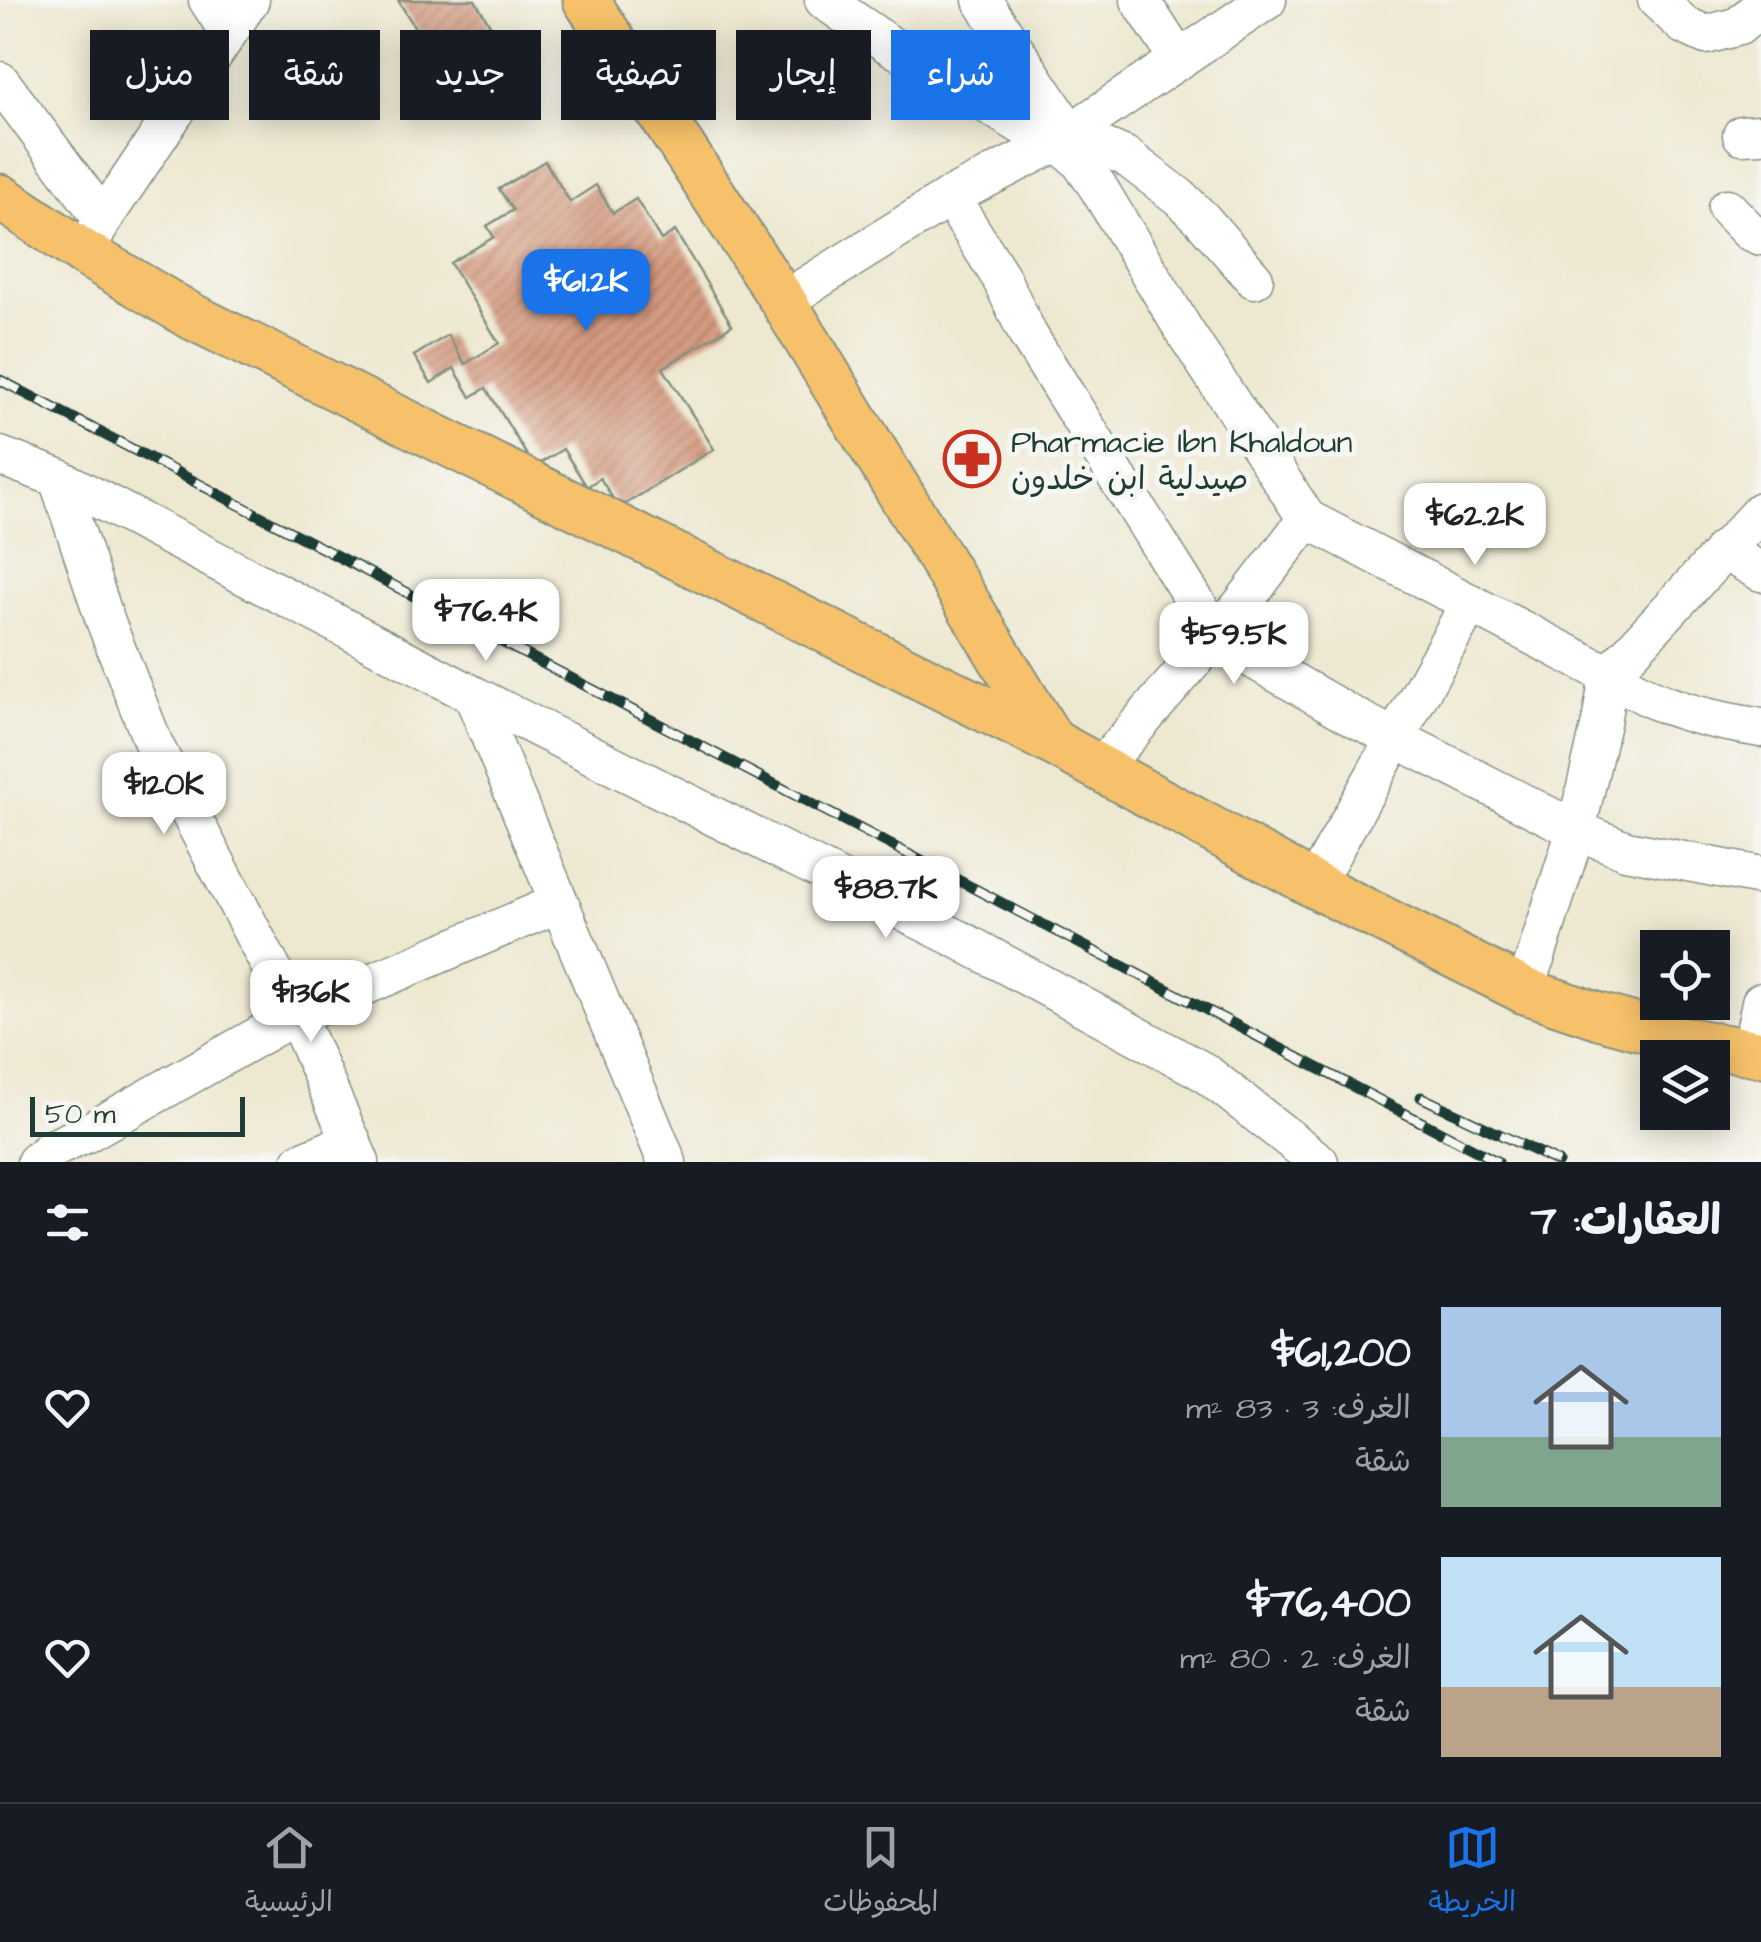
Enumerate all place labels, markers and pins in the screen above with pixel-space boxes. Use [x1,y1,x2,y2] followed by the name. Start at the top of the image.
[505,249,667,334] pin: $61.2K
[1011,420,1352,502] place label: Pharmacie Ibn Khaldoun صيدلية ابن خلدون
[942,429,1002,489] pharmacy icon: Pharmacie Ibn Khaldoun صيدلية ابن خلدون
[1394,483,1556,568] pin: $62.2K
[405,579,567,664] pin: $76.4K
[1153,602,1315,687] pin: $59.5K
[94,752,234,837] pin: $120K
[805,856,967,941] pin: $88.7K
[241,960,381,1045] pin: $136K

